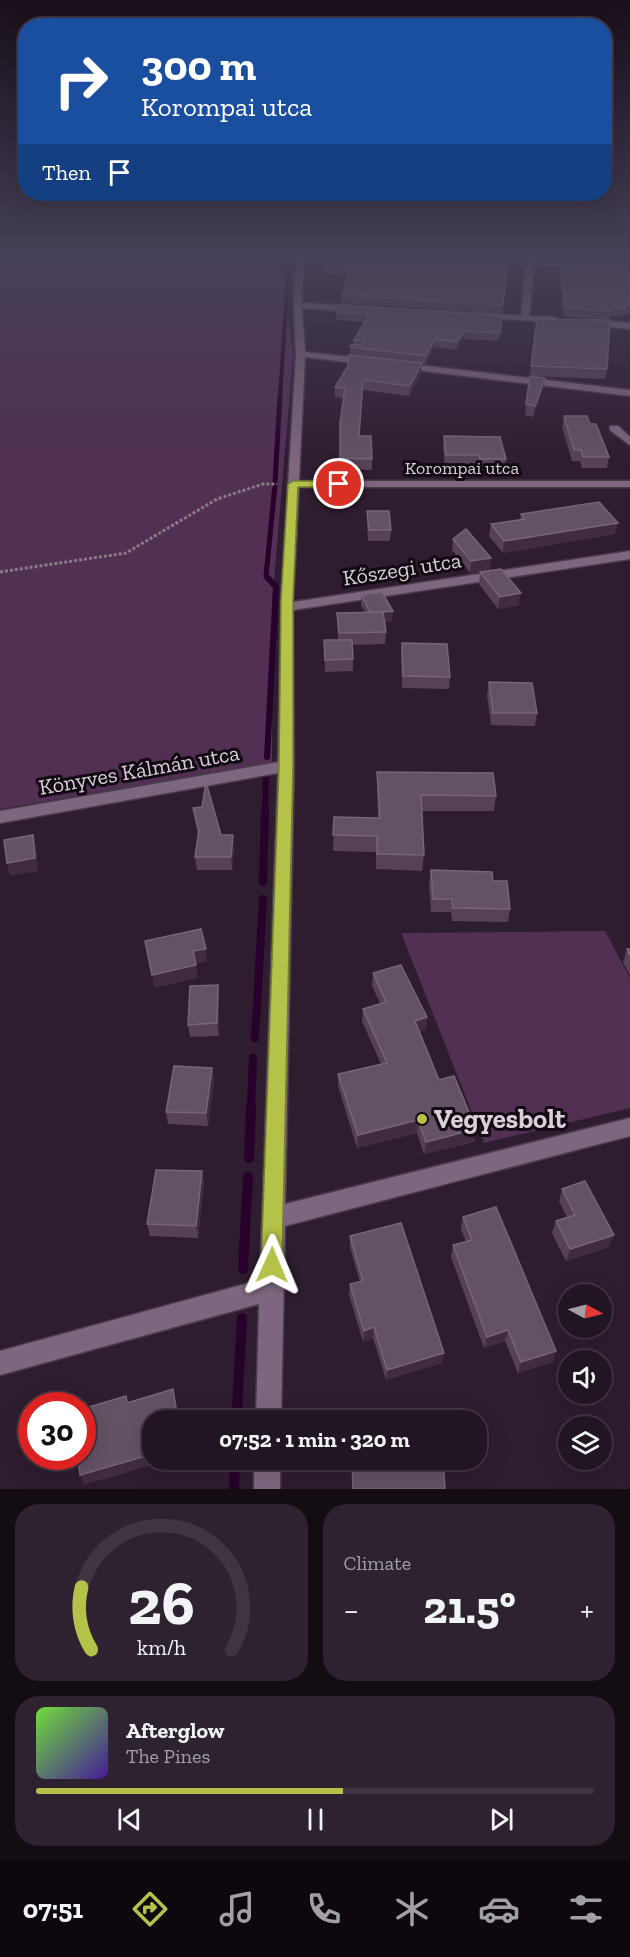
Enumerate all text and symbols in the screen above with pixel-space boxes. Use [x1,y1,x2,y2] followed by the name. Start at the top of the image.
[141,40,256,91] text: 300 m
[42,42,120,120] icon: right
[141,91,312,123] text: Korompai utca
[103,156,136,189] icon: arrive
[42,159,91,186] text: Then
[405,457,519,479] street label: Korompai utca
[313,458,364,509] pin
[322,467,355,500] icon: arrive
[341,546,464,592] street label: Kőszegi utca
[37,739,242,801] street label: Könyves Kálmán utca
[434,1103,566,1135] place label: Vegyesbolt
[415,1112,429,1126] marker: Vegyesbolt
[240,1233,304,1297] position arrow
[558,1284,612,1338] north arrow
[558,1284,612,1470] map controls
[558,1350,612,1404] button: sound
[18,1392,96,1470] speed limit sign: 30
[558,1416,612,1470] button: layers
[219,1426,410,1453] text: 07:52 · 1 min · 320 m
[344,1551,411,1575] text: Climate
[128,1565,195,1640] text: 26
[423,1581,516,1635] text: 21.5°
[344,1590,359,1629] text: −
[580,1590,594,1629] text: +
[137,1635,186,1660] text: km/h
[126,1717,224,1744] text: Afterglow
[126,1744,210,1768] text: The Pines
[113,1803,146,1836] icon: previous
[299,1803,332,1836] icon: pause
[485,1803,518,1836] icon: next
[129,1888,171,1930] icon: directions
[216,1888,258,1930] icon: music
[303,1888,345,1930] icon: phone
[391,1888,433,1930] icon: climate
[478,1888,520,1930] icon: car
[565,1888,607,1930] icon: filters
[23,1893,83,1925] text: 07:51

